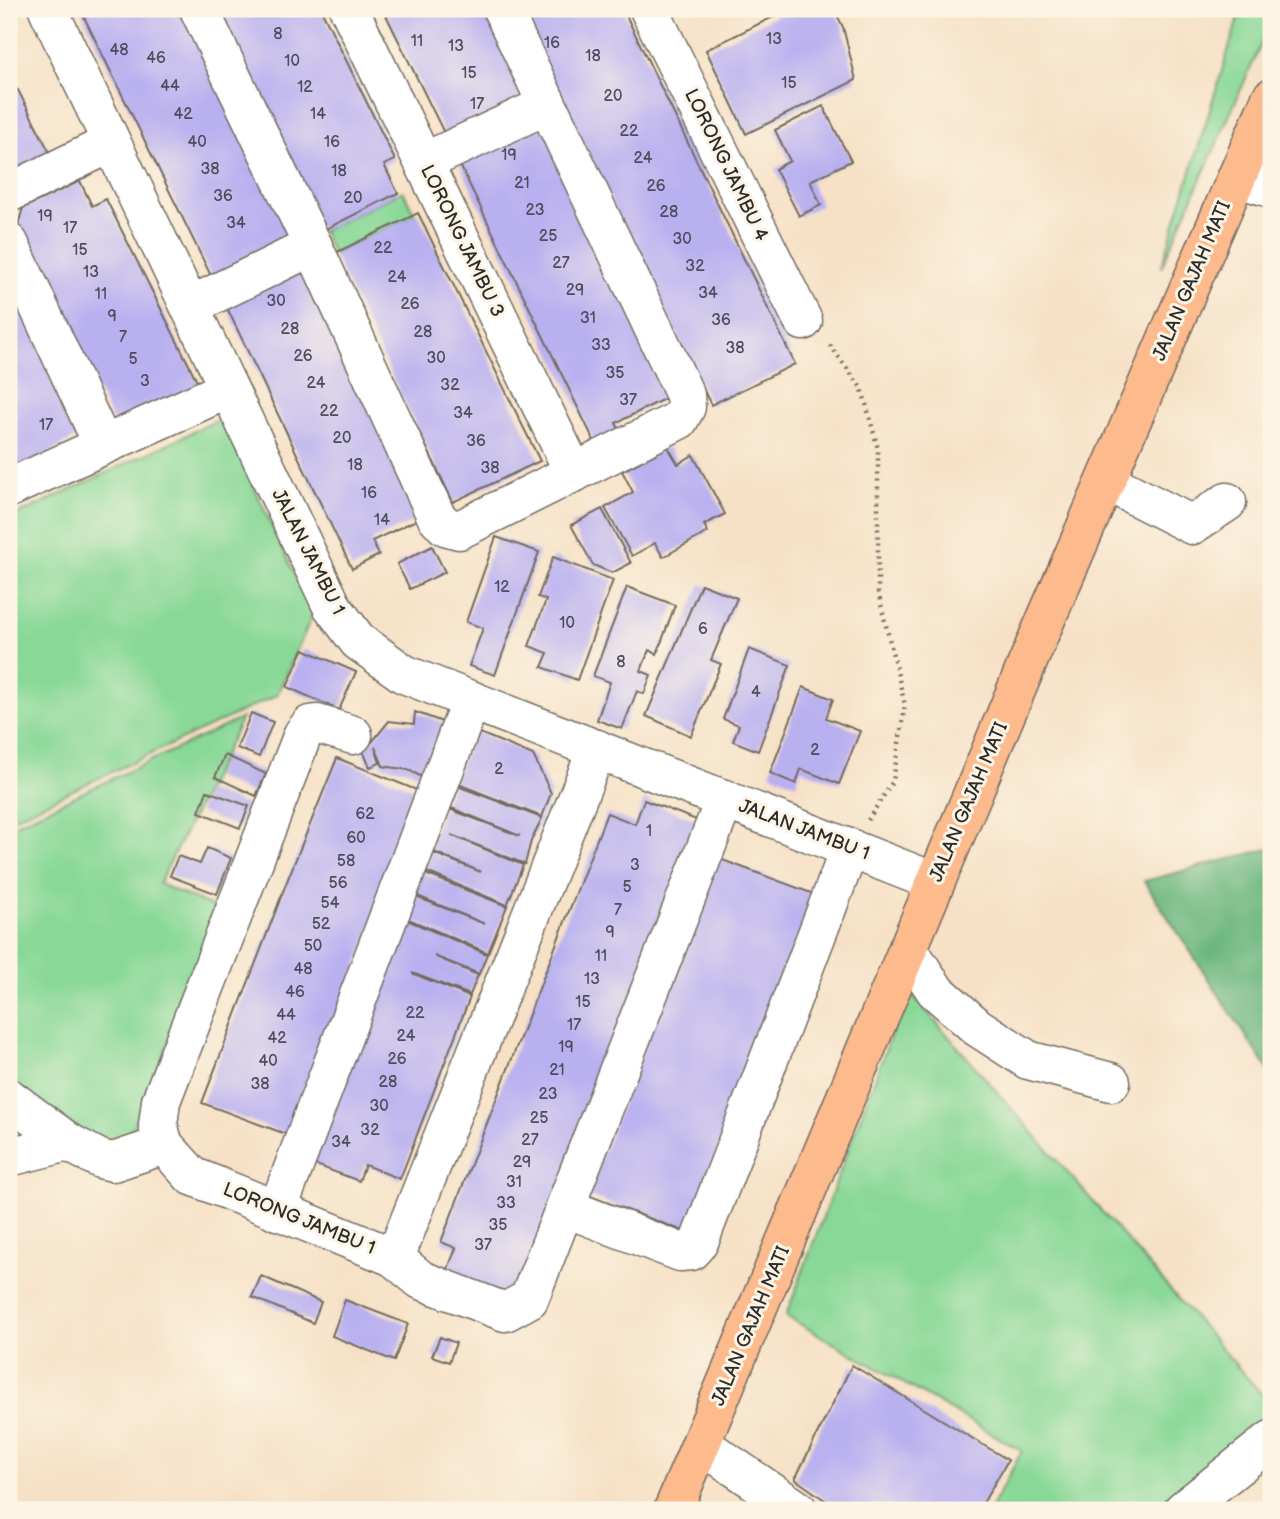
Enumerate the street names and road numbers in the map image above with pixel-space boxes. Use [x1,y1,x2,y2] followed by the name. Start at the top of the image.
[679,85,773,245] street label: LORONG JAMBU 4
[415,161,509,321] street label: LORONG JAMBU 3
[1148,198,1236,364] street label: JALAN GAJAH MATI
[266,485,350,619] street label: JALAN JAMBU 1
[925,719,1013,885] street label: JALAN GAJAH MATI
[735,795,873,865] street label: JALAN JAMBU 1
[220,1178,378,1260] street label: LORONG JAMBU 1
[707,1243,795,1409] street label: JALAN GAJAH MATI

